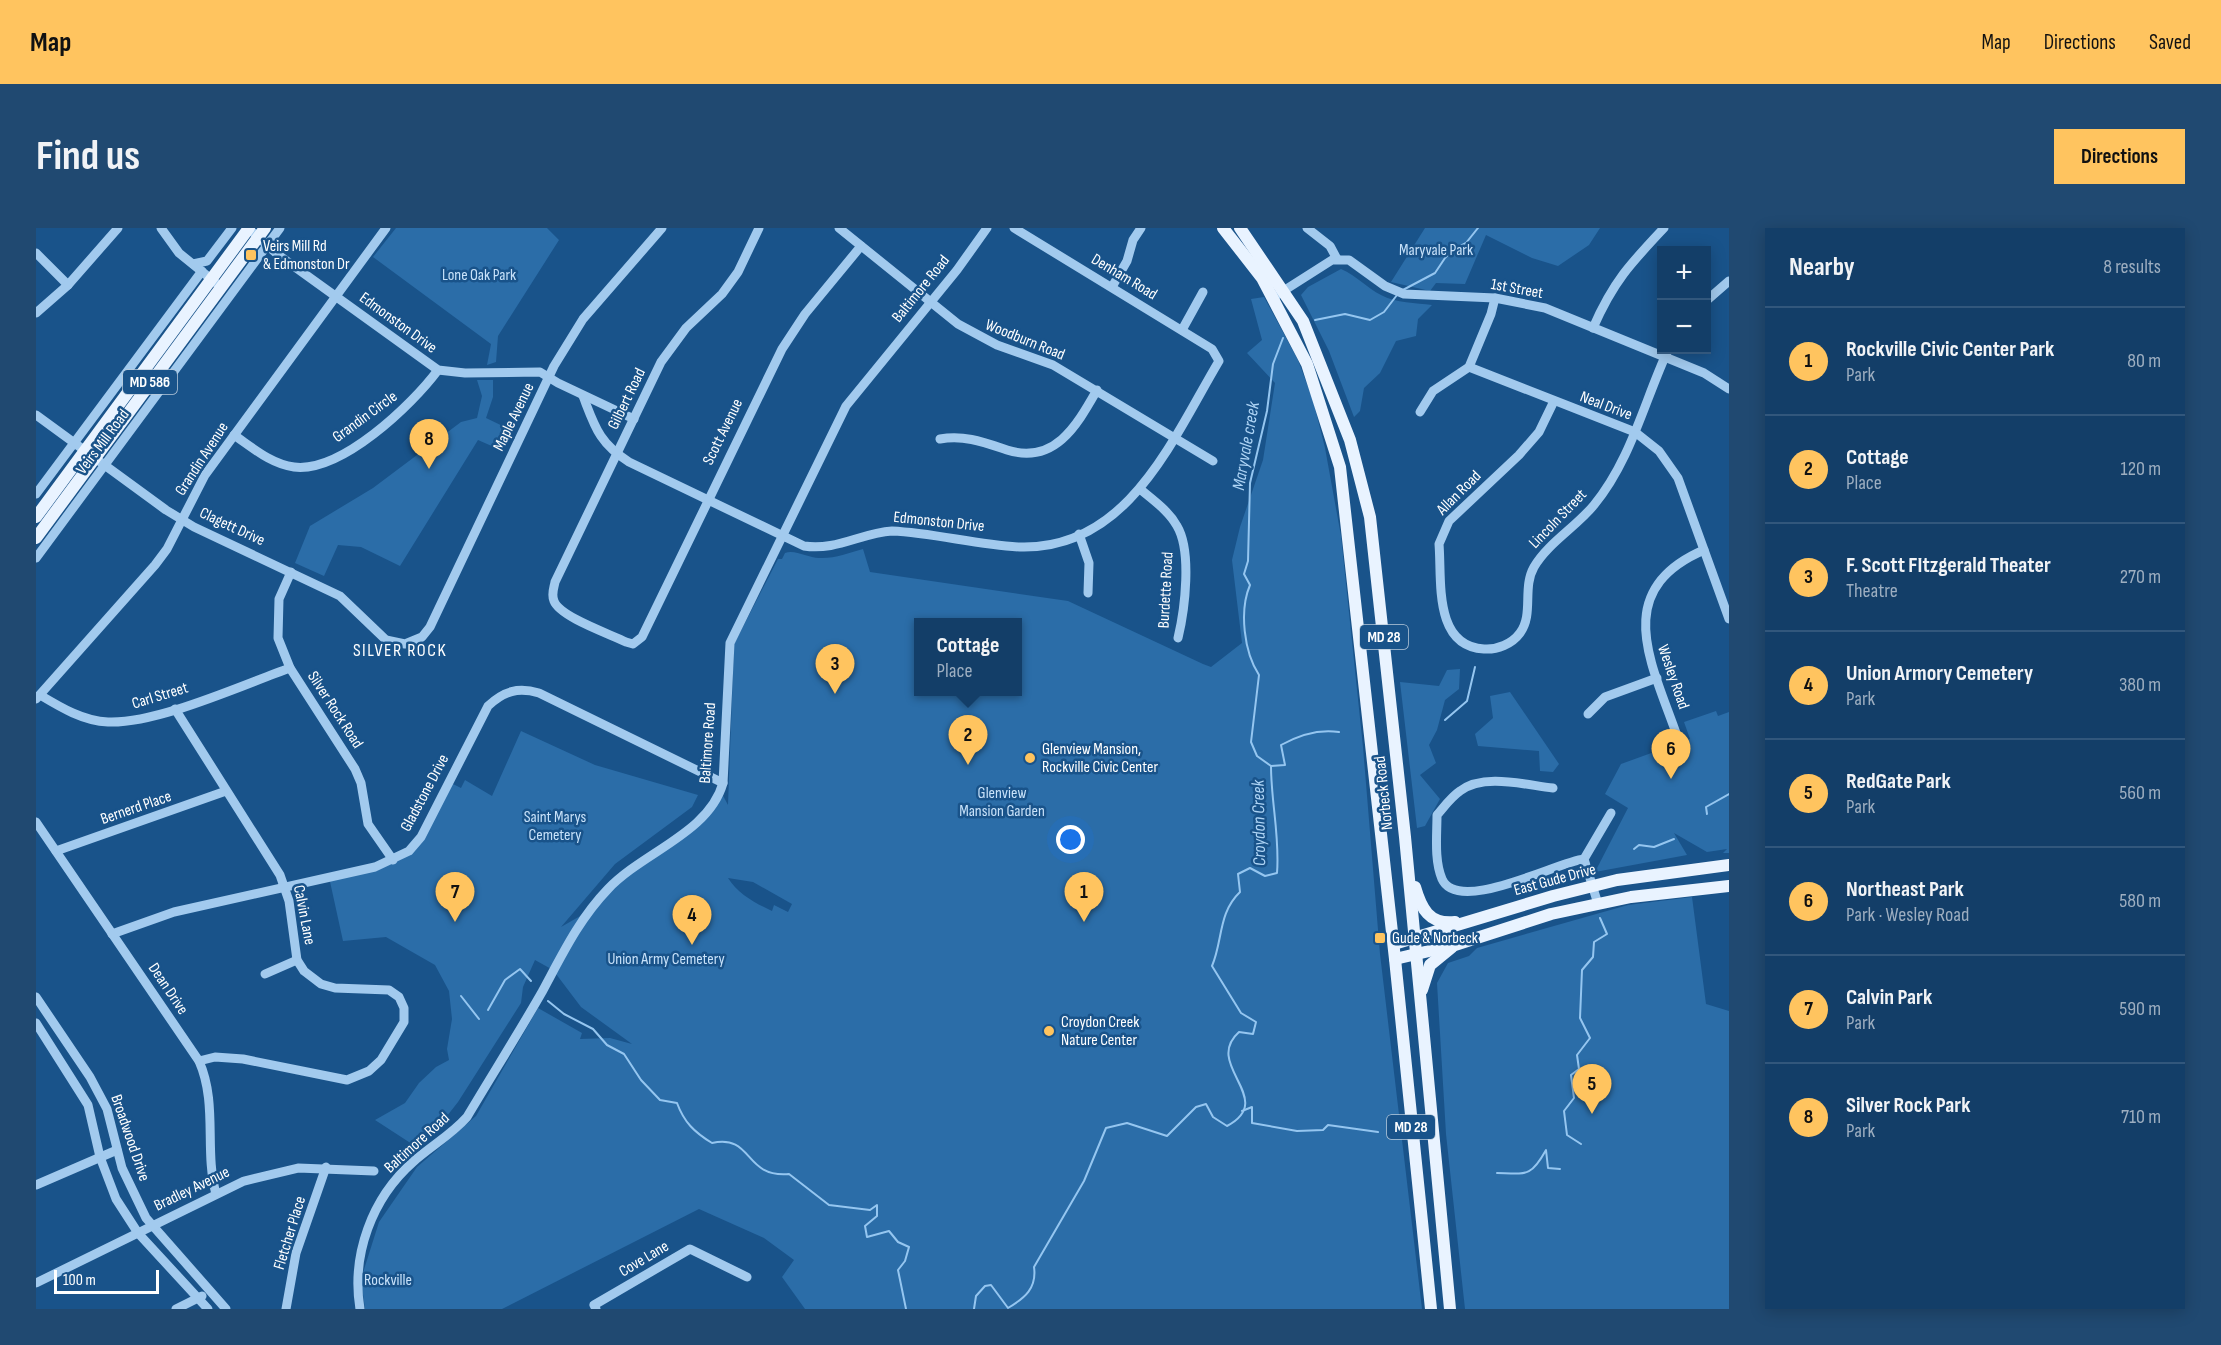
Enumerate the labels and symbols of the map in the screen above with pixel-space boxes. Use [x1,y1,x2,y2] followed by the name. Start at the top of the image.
[263,237,350,274] place label: Veirs Mill Rd & Edmonston Dr
[1399,241,1473,260] park label: Maryvale Park
[244,248,258,262] marker: Veirs Mill Rd & Edmonston Dr
[1088,250,1160,304] street label: Denham Road
[888,252,954,326] street label: Baltimore Road
[442,266,516,285] park label: Lone Oak Park
[1489,275,1545,303] street label: 1st Street
[355,288,441,358] street label: Edmonston Drive
[982,315,1068,365] street label: Woodburn Road
[604,365,650,433] street label: Gilbert Road
[123,370,177,394] road number: MD 586
[489,380,539,454] street label: Maple Avenue
[329,387,401,447] street label: Grandin Circle
[1577,387,1635,425] street label: Neal Drive
[699,396,747,468] street label: Scott Avenue
[1228,399,1264,492] water label: Maryvale creek
[72,406,134,478] street label: Veirs Mill Road
[171,419,233,499] street label: Grandin Avenue
[410,420,448,469] pin: 8
[1432,467,1485,520] street label: Allan Road
[1525,485,1591,553] street label: Lincoln Street
[196,504,268,550] street label: Clagett Drive
[893,508,985,536] street label: Edmonston Drive
[1155,551,1177,629] street label: Burdette Road
[1360,625,1408,649] road number: MD 28
[353,640,447,661] district label: SILVER ROCK
[1653,642,1693,712] street label: Wesley Road
[816,644,854,694] pin: 3
[303,668,367,752] street label: Silver Rock Road
[130,678,190,713] street label: Carl Street
[696,702,720,784] street label: Baltimore Road
[948,716,988,765] pin: 2
[1652,730,1690,779] pin: 6
[1042,740,1158,777] place label: Glenview Mansion, Rockville Civic Center
[397,751,453,835] street label: Gladstone Drive
[1023,751,1037,765] marker: Glenview Mansion, Rockville Civic Center
[1371,755,1397,831] street label: Norbeck Road
[1248,778,1270,866] water label: Croydon Creek
[959,784,1045,821] park label: Glenview Mansion Garden
[98,787,174,829] street label: Bernerd Place
[524,808,587,845] park label: Saint Marys Cemetery
[1056,825,1085,854] your location
[1512,860,1598,900] street label: East Gude Drive
[436,872,474,922] pin: 7
[1064,872,1104,922] pin: 1
[289,883,319,947] street label: Calvin Lane
[672,896,712,945] pin: 4
[1392,929,1478,948] place label: Gude & Norbeck
[1373,931,1387,945] marker: Gude & Norbeck
[607,950,725,969] park label: Union Army Cemetery
[144,960,192,1018] street label: Dean Drive
[1061,1013,1139,1050] place label: Croydon Creek Nature Center
[1042,1024,1056,1038] marker: Croydon Creek Nature Center
[1572,1064,1612,1114] pin: 5
[106,1092,154,1184] street label: Broadwood Drive
[381,1109,453,1177] street label: Baltimore Road
[1387,1115,1435,1139] road number: MD 28
[151,1163,233,1215] street label: Bradley Avenue
[270,1194,310,1272] street label: Fletcher Place
[616,1237,672,1281] street label: Cove Lane
[54,1267,159,1294] scale bar
[364,1271,412,1290] park label: Rockville

